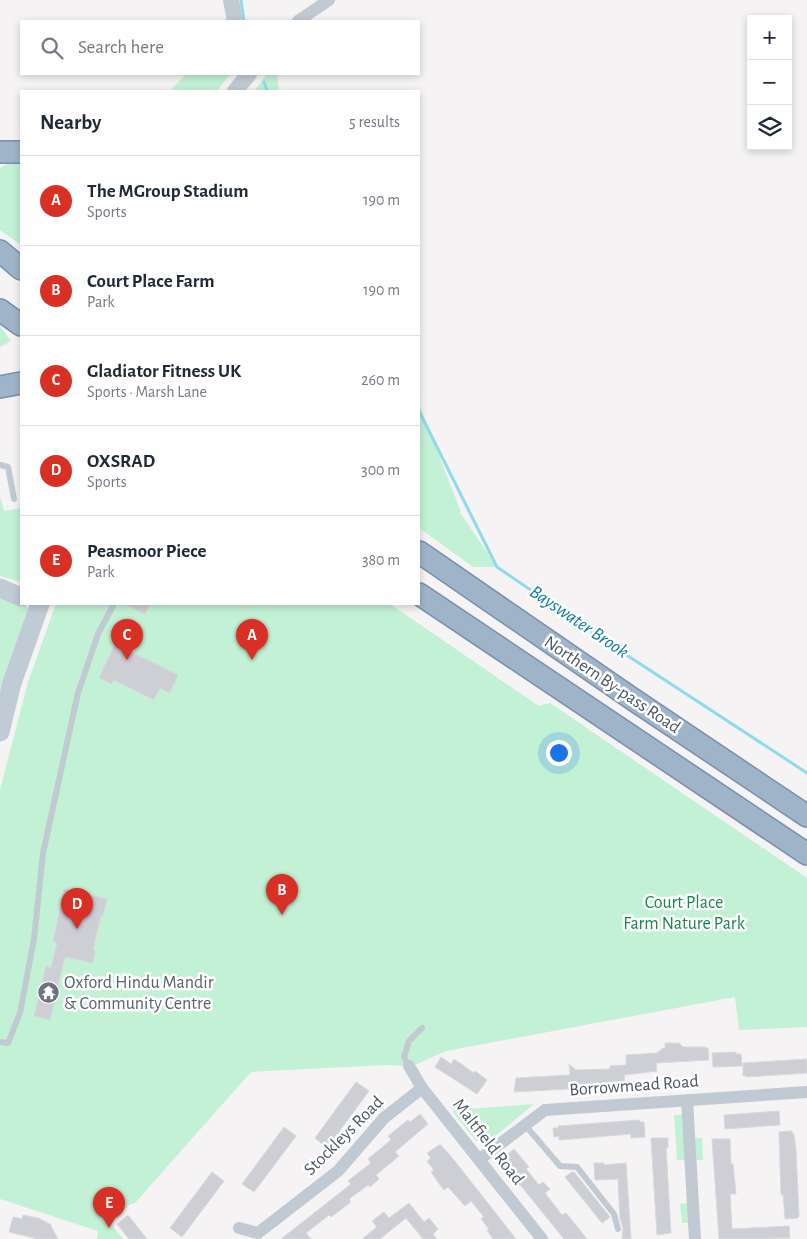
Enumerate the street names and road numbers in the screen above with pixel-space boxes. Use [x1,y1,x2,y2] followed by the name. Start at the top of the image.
[541,633,683,737] street label: Northern By-pass Road
[569,1073,699,1099] street label: Borrowmead Road
[301,1093,387,1179] street label: Stockleys Road
[449,1096,527,1188] street label: Maltfield Road

